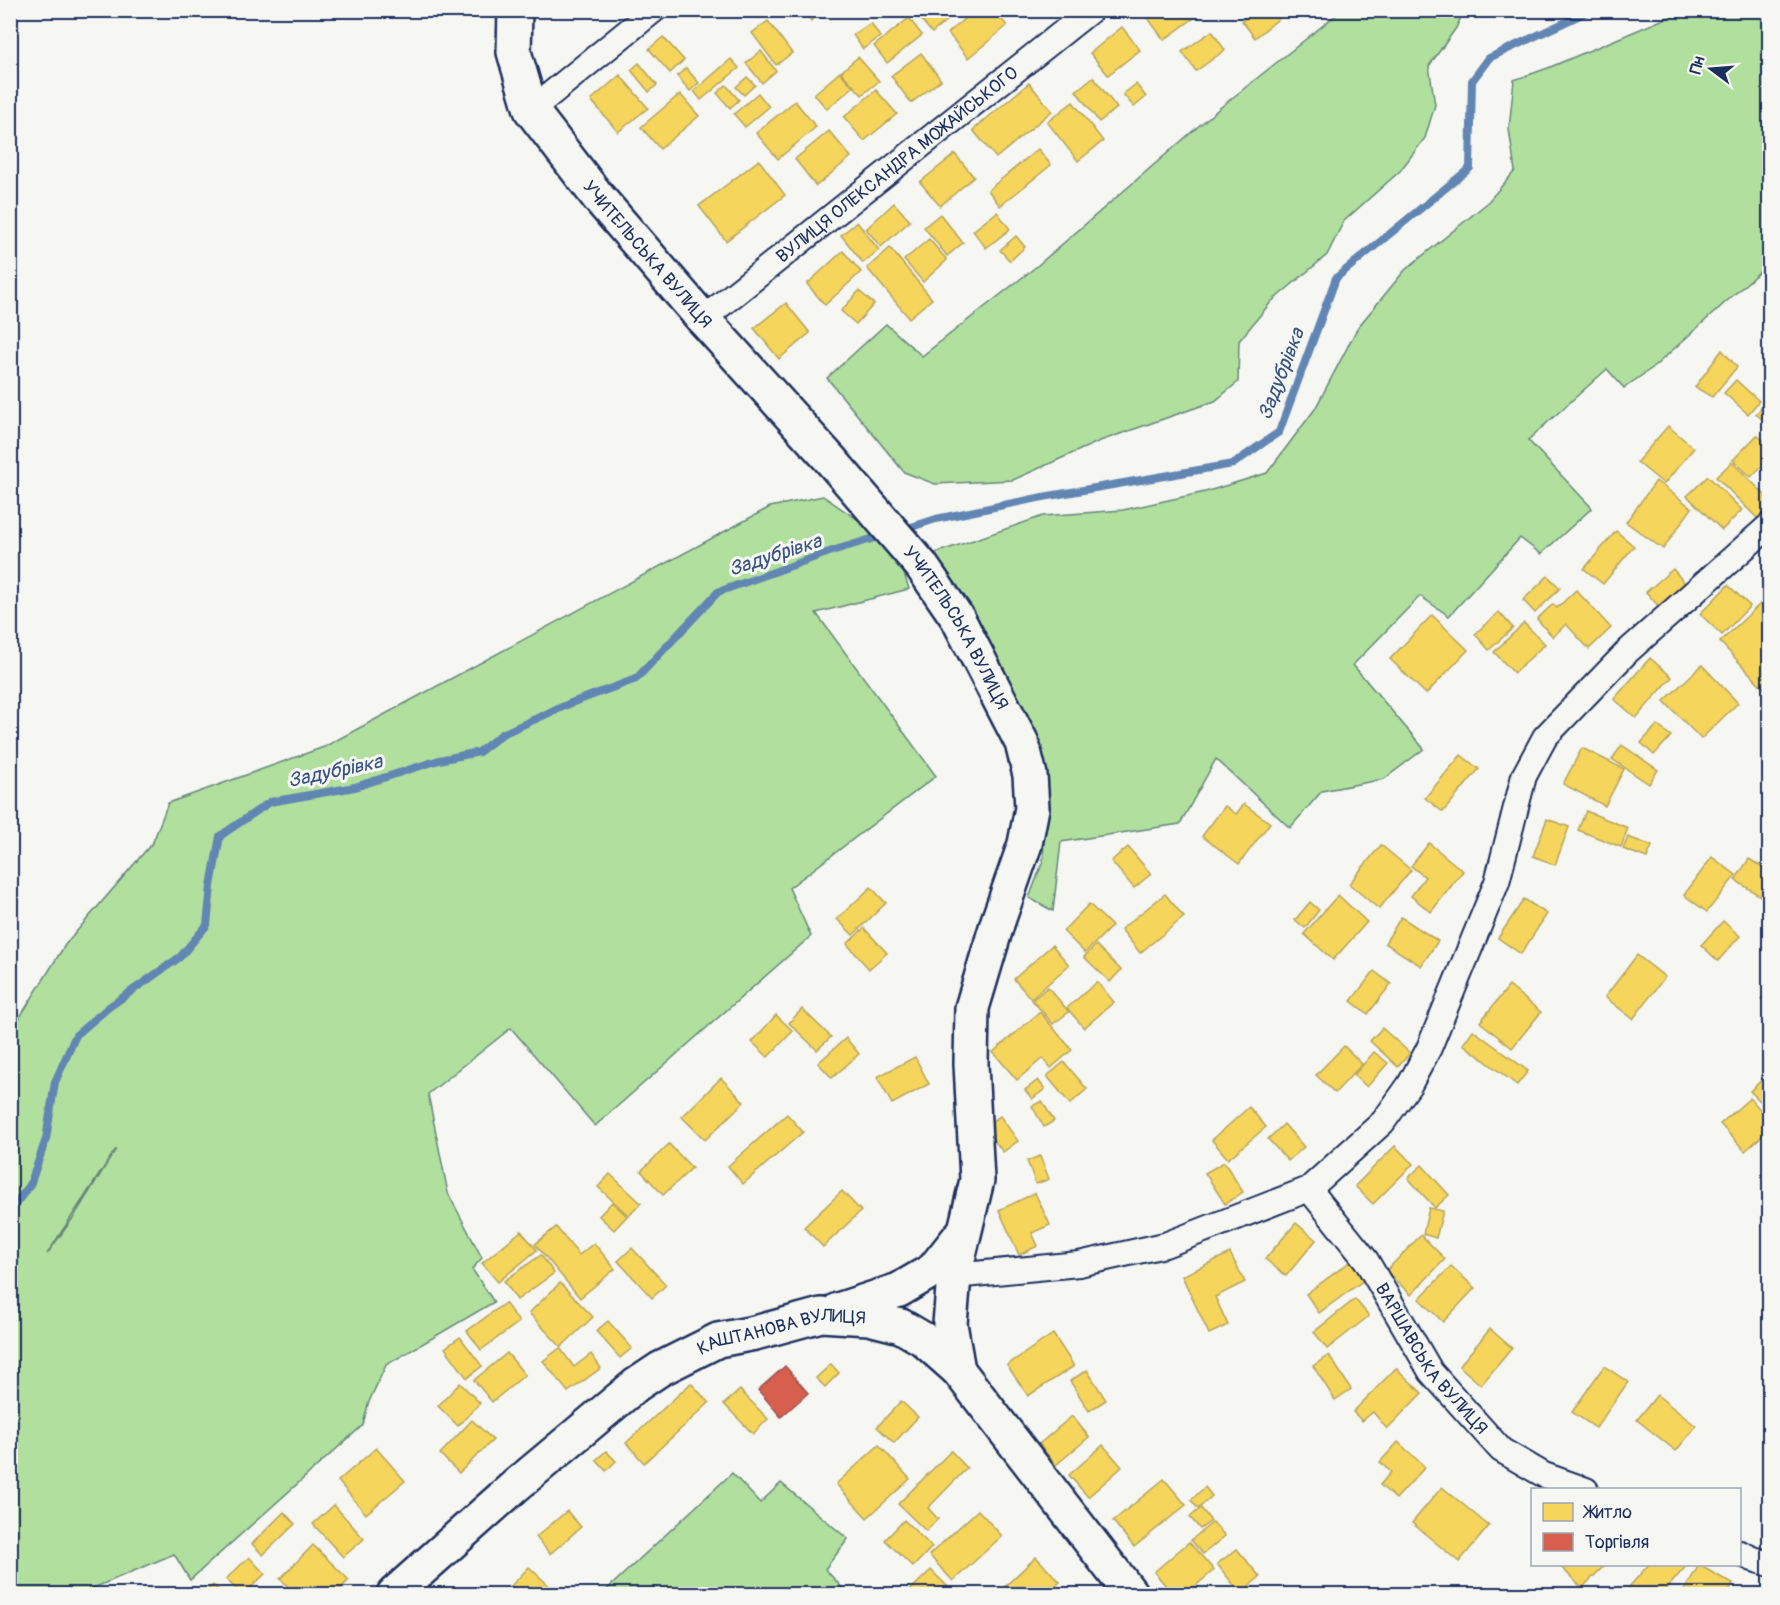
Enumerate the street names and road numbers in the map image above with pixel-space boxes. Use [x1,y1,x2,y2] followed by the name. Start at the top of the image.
[771,61,1023,268] street label: ВУЛИЦЯ ОЛЕКСАНДРА МОЖАЙСЬКОГО
[578,176,717,333] street label: УЧИТЕЛЬСЬКА ВУЛИЦЯ
[898,541,1014,713] street label: УЧИТЕЛЬСЬКА ВУЛИЦЯ
[1370,1279,1493,1439] street label: ВАРШАВСЬКА ВУЛИЦЯ
[693,1303,867,1360] street label: КАШТАНОВА ВУЛИЦЯ

